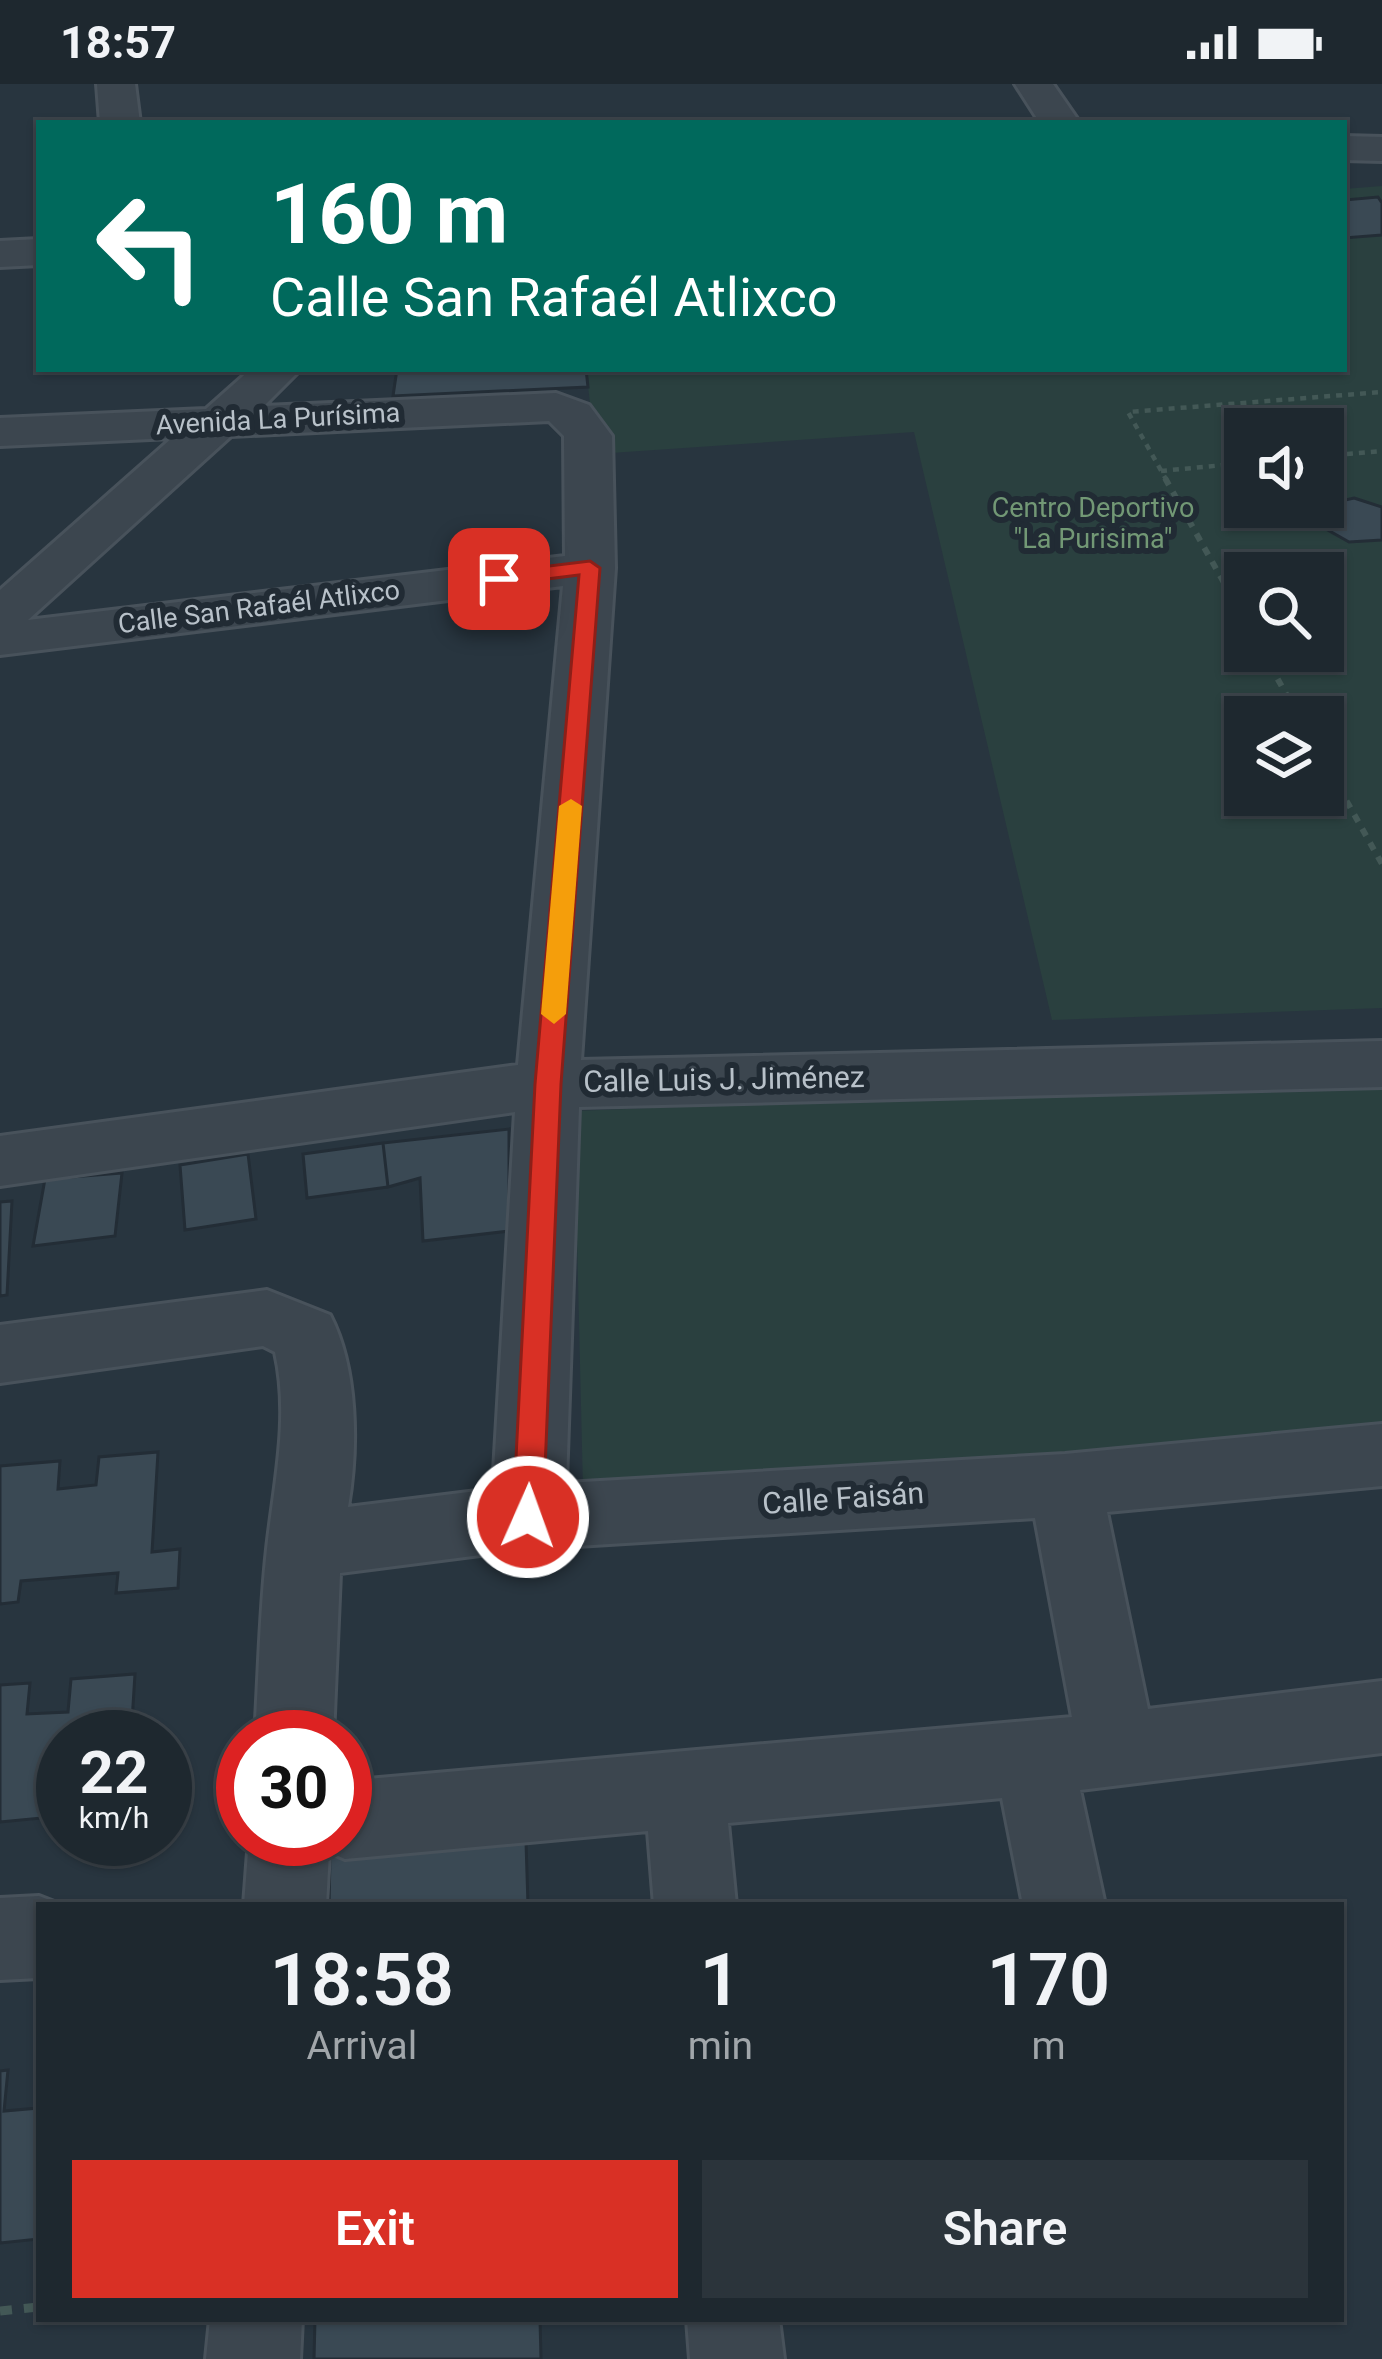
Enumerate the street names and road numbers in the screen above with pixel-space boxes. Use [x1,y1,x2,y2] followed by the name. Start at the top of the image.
[155,397,401,441] street label: Avenida La Purísima
[116,574,402,640] street label: Calle San Rafaél Atlixco
[583,1059,865,1099] street label: Calle Luis J. Jiménez
[761,1475,925,1521] street label: Calle Faisán

